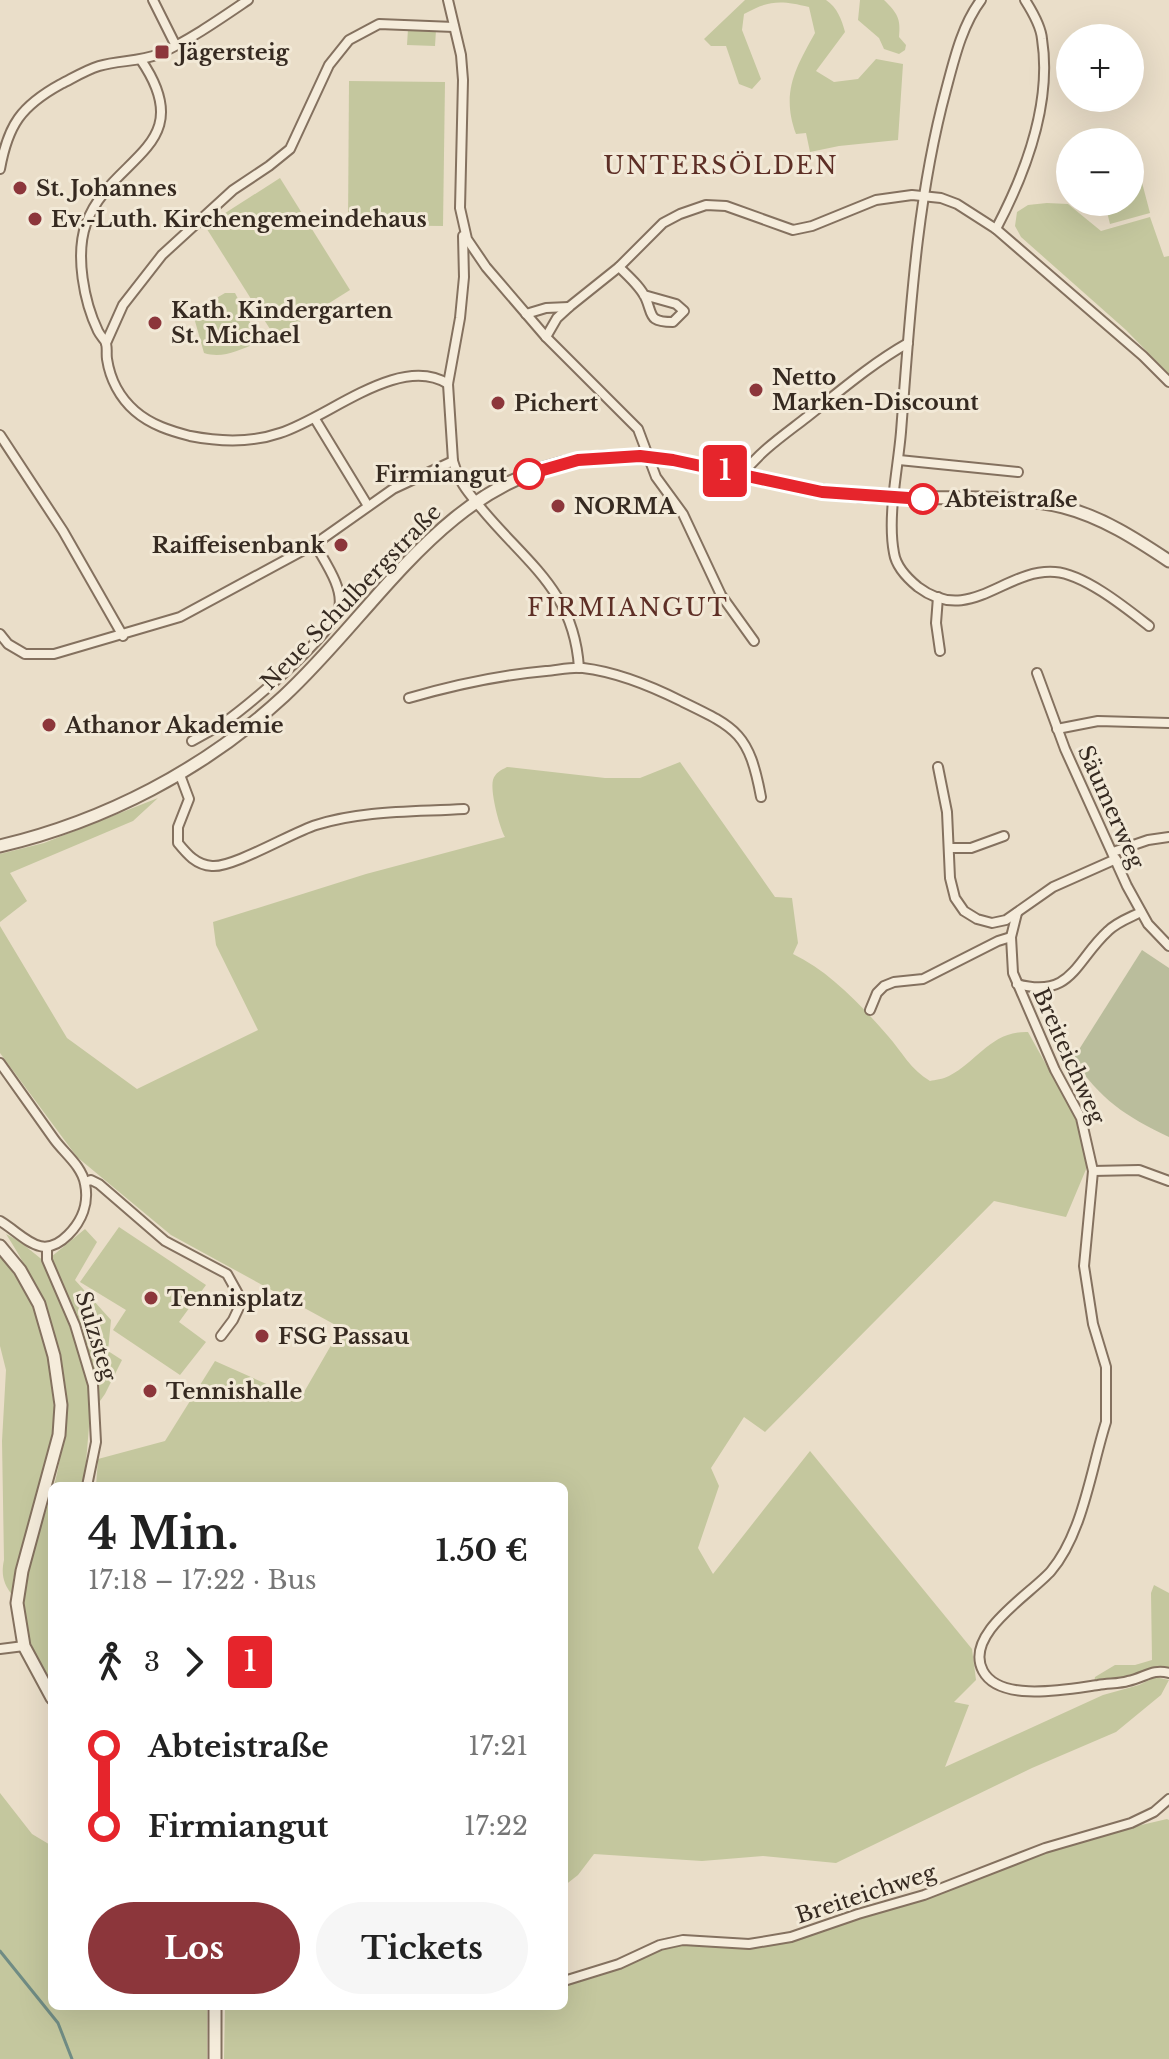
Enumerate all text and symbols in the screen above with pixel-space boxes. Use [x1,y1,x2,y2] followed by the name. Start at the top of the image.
[1056,24,1144,216] map controls
[1056,24,1144,112] button: +
[174,39,290,66] place label: Jägersteig
[153,43,171,61] marker: Jägersteig
[1056,128,1144,216] button: −
[603,151,839,180] district label: UNTERSÖLDEN
[36,175,177,202] place label: St. Johannes
[11,179,29,197] marker: St. Johannes
[51,206,427,233] place label: Ev.-Luth. Kirchengemeindehaus
[26,210,44,228] marker: Ev.-Luth. Kirchengemeindehaus
[171,297,393,349] place label: Kath. Kindergarten St. Michael
[146,314,164,332] marker: Kath. Kindergarten St. Michael
[772,364,979,416] place label: Netto Marken-Discount
[747,381,765,399] marker: Netto Marken-Discount
[514,390,599,417] place label: Pichert
[489,394,507,412] marker: Pichert
[699,445,751,497] line badge: 1
[719,453,731,488] text: 1
[514,459,544,489] marker: Firmiangut
[375,461,508,488] place label: Firmiangut
[908,484,938,514] marker: Abteistraße
[944,486,1078,513] place label: Abteistraße
[574,493,677,520] place label: NORMA
[549,497,567,515] marker: NORMA
[255,499,447,695] street label: Neue Schulbergstraße
[152,532,325,559] place label: Raiffeisenbank
[332,536,350,554] marker: Raiffeisenbank
[527,593,729,622] district label: FIRMIANGUT
[64,712,284,739] place label: Athanor Akademie
[40,716,58,734] marker: Athanor Akademie
[1072,741,1151,874] street label: Säumerweg
[1027,984,1111,1129] street label: Breiteichweg
[167,1285,303,1312] place label: Tennisplatz
[70,1288,123,1385] street label: Sulzsteg
[142,1289,160,1307] marker: Tennisplatz
[278,1323,410,1350] place label: FSG Passau
[253,1327,271,1345] marker: FSG Passau
[166,1378,302,1405] place label: Tennishalle
[141,1382,159,1400] marker: Tennishalle
[88,1506,239,1561] text: 4 Min.
[436,1532,528,1569] text: 1.50 €
[88,1564,317,1596] text: 17:18 – 17:22 · Bus
[88,1640,132,1684] icon: walk
[172,1640,216,1684] icon: forward
[244,1644,256,1679] text: 1
[144,1646,160,1678] text: 3
[148,1728,329,1765] text: Abteistraße
[468,1730,528,1762] text: 17:21
[148,1808,329,1845] text: Firmiangut
[464,1810,528,1842] text: 17:22
[792,1858,941,1929] street label: Breiteichweg
[88,1902,300,1994] button: Los
[316,1902,528,1994] button: Tickets

